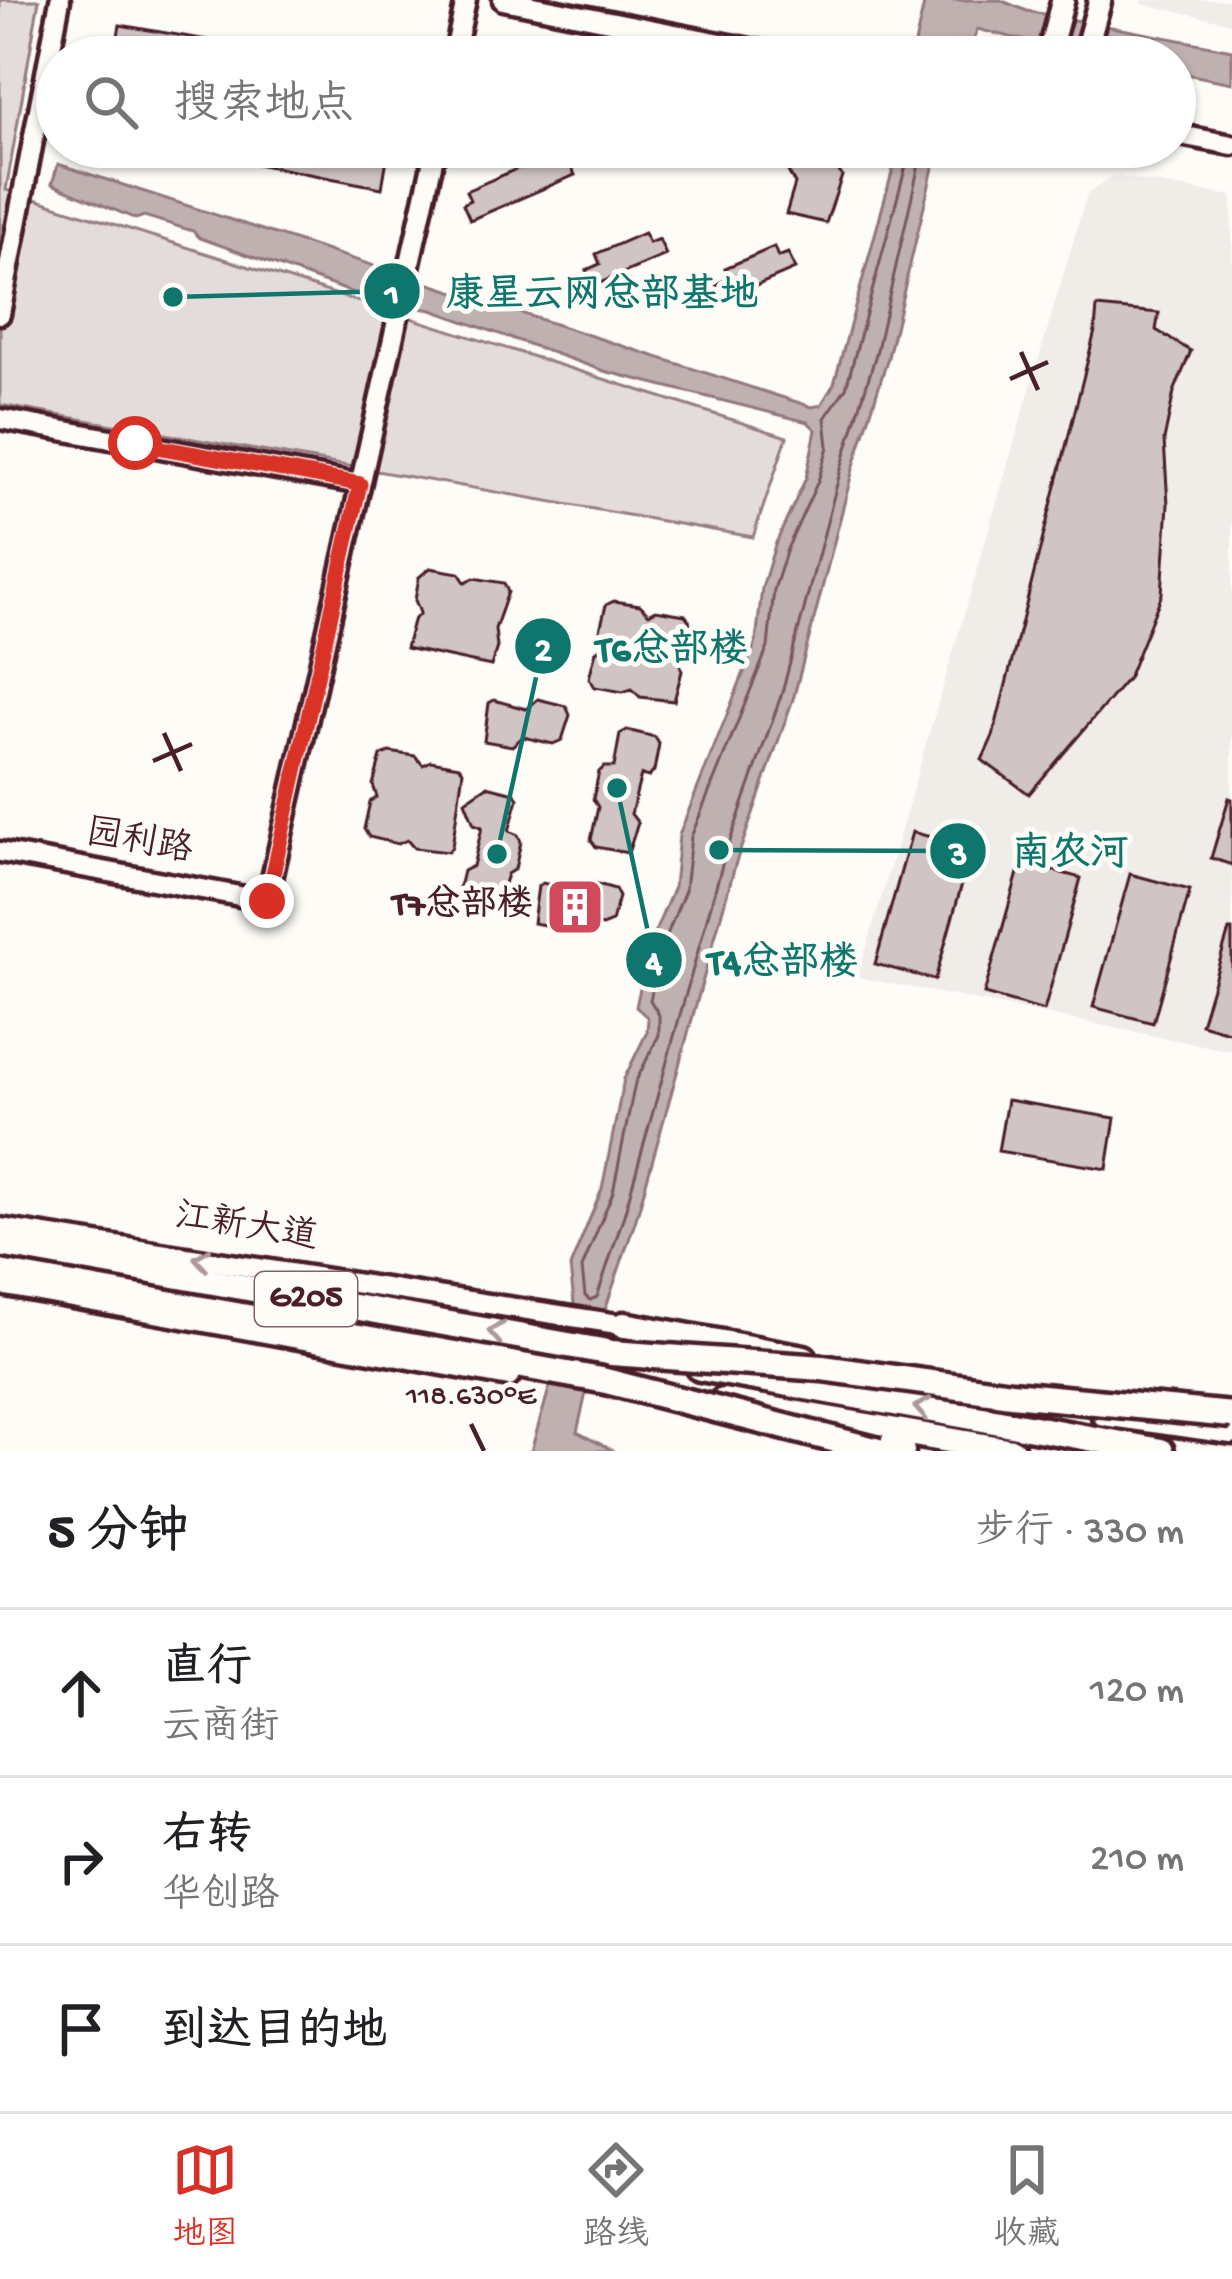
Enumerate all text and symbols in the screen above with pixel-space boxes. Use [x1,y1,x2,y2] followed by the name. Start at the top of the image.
[36,36,1196,168] search box
[78,69,144,135] icon: search
[174,81,354,134] text: 搜索地点
[362,254,782,329] callout: 康星云网总部基地
[446,272,758,321] text: 康星云网总部基地
[383,276,399,319] text: 1
[108,416,162,470] route start
[513,609,772,684] callout: T6总部楼
[593,627,748,676] text: T6总部楼
[534,631,552,674] text: 2
[82,811,196,875] street label: 园利路
[928,813,1153,888] callout: 南农河
[1011,831,1129,880] text: 南农河
[948,835,967,878] text: 3
[240,874,294,928] route end
[544,876,606,938] building icon: T7总部楼
[389,884,533,929] place label: T7总部楼
[624,922,882,997] callout: T4总部楼
[705,940,858,989] text: T4总部楼
[644,944,663,987] text: 4
[172,1196,321,1261] street label: 江新大道
[193,1247,212,1273] one-way arrow
[255,1272,357,1326] road number: G205
[486,1321,506,1346] one-way arrow
[405,1381,537,1416] text: 118.630°E
[912,1396,932,1421] one-way arrow
[48,1506,189,1566] text: 5 分钟
[976,1511,1184,1557] text: 步行 · 330 m
[162,1644,252,1697] text: 直行
[48,1660,114,1726] icon: ahead
[1090,1670,1184,1716] text: 120 m
[162,1707,279,1753] text: 云商街
[162,1812,252,1865] text: 右转
[48,1828,114,1894] icon: right
[1090,1838,1184,1884] text: 210 m
[162,1875,279,1921] text: 华创路
[48,1996,114,2062] icon: arrive
[162,2008,387,2061] text: 到达目的地
[172,2137,238,2256] tab: 地图
[583,2137,649,2256] tab: 路线
[994,2137,1060,2256] tab: 收藏

